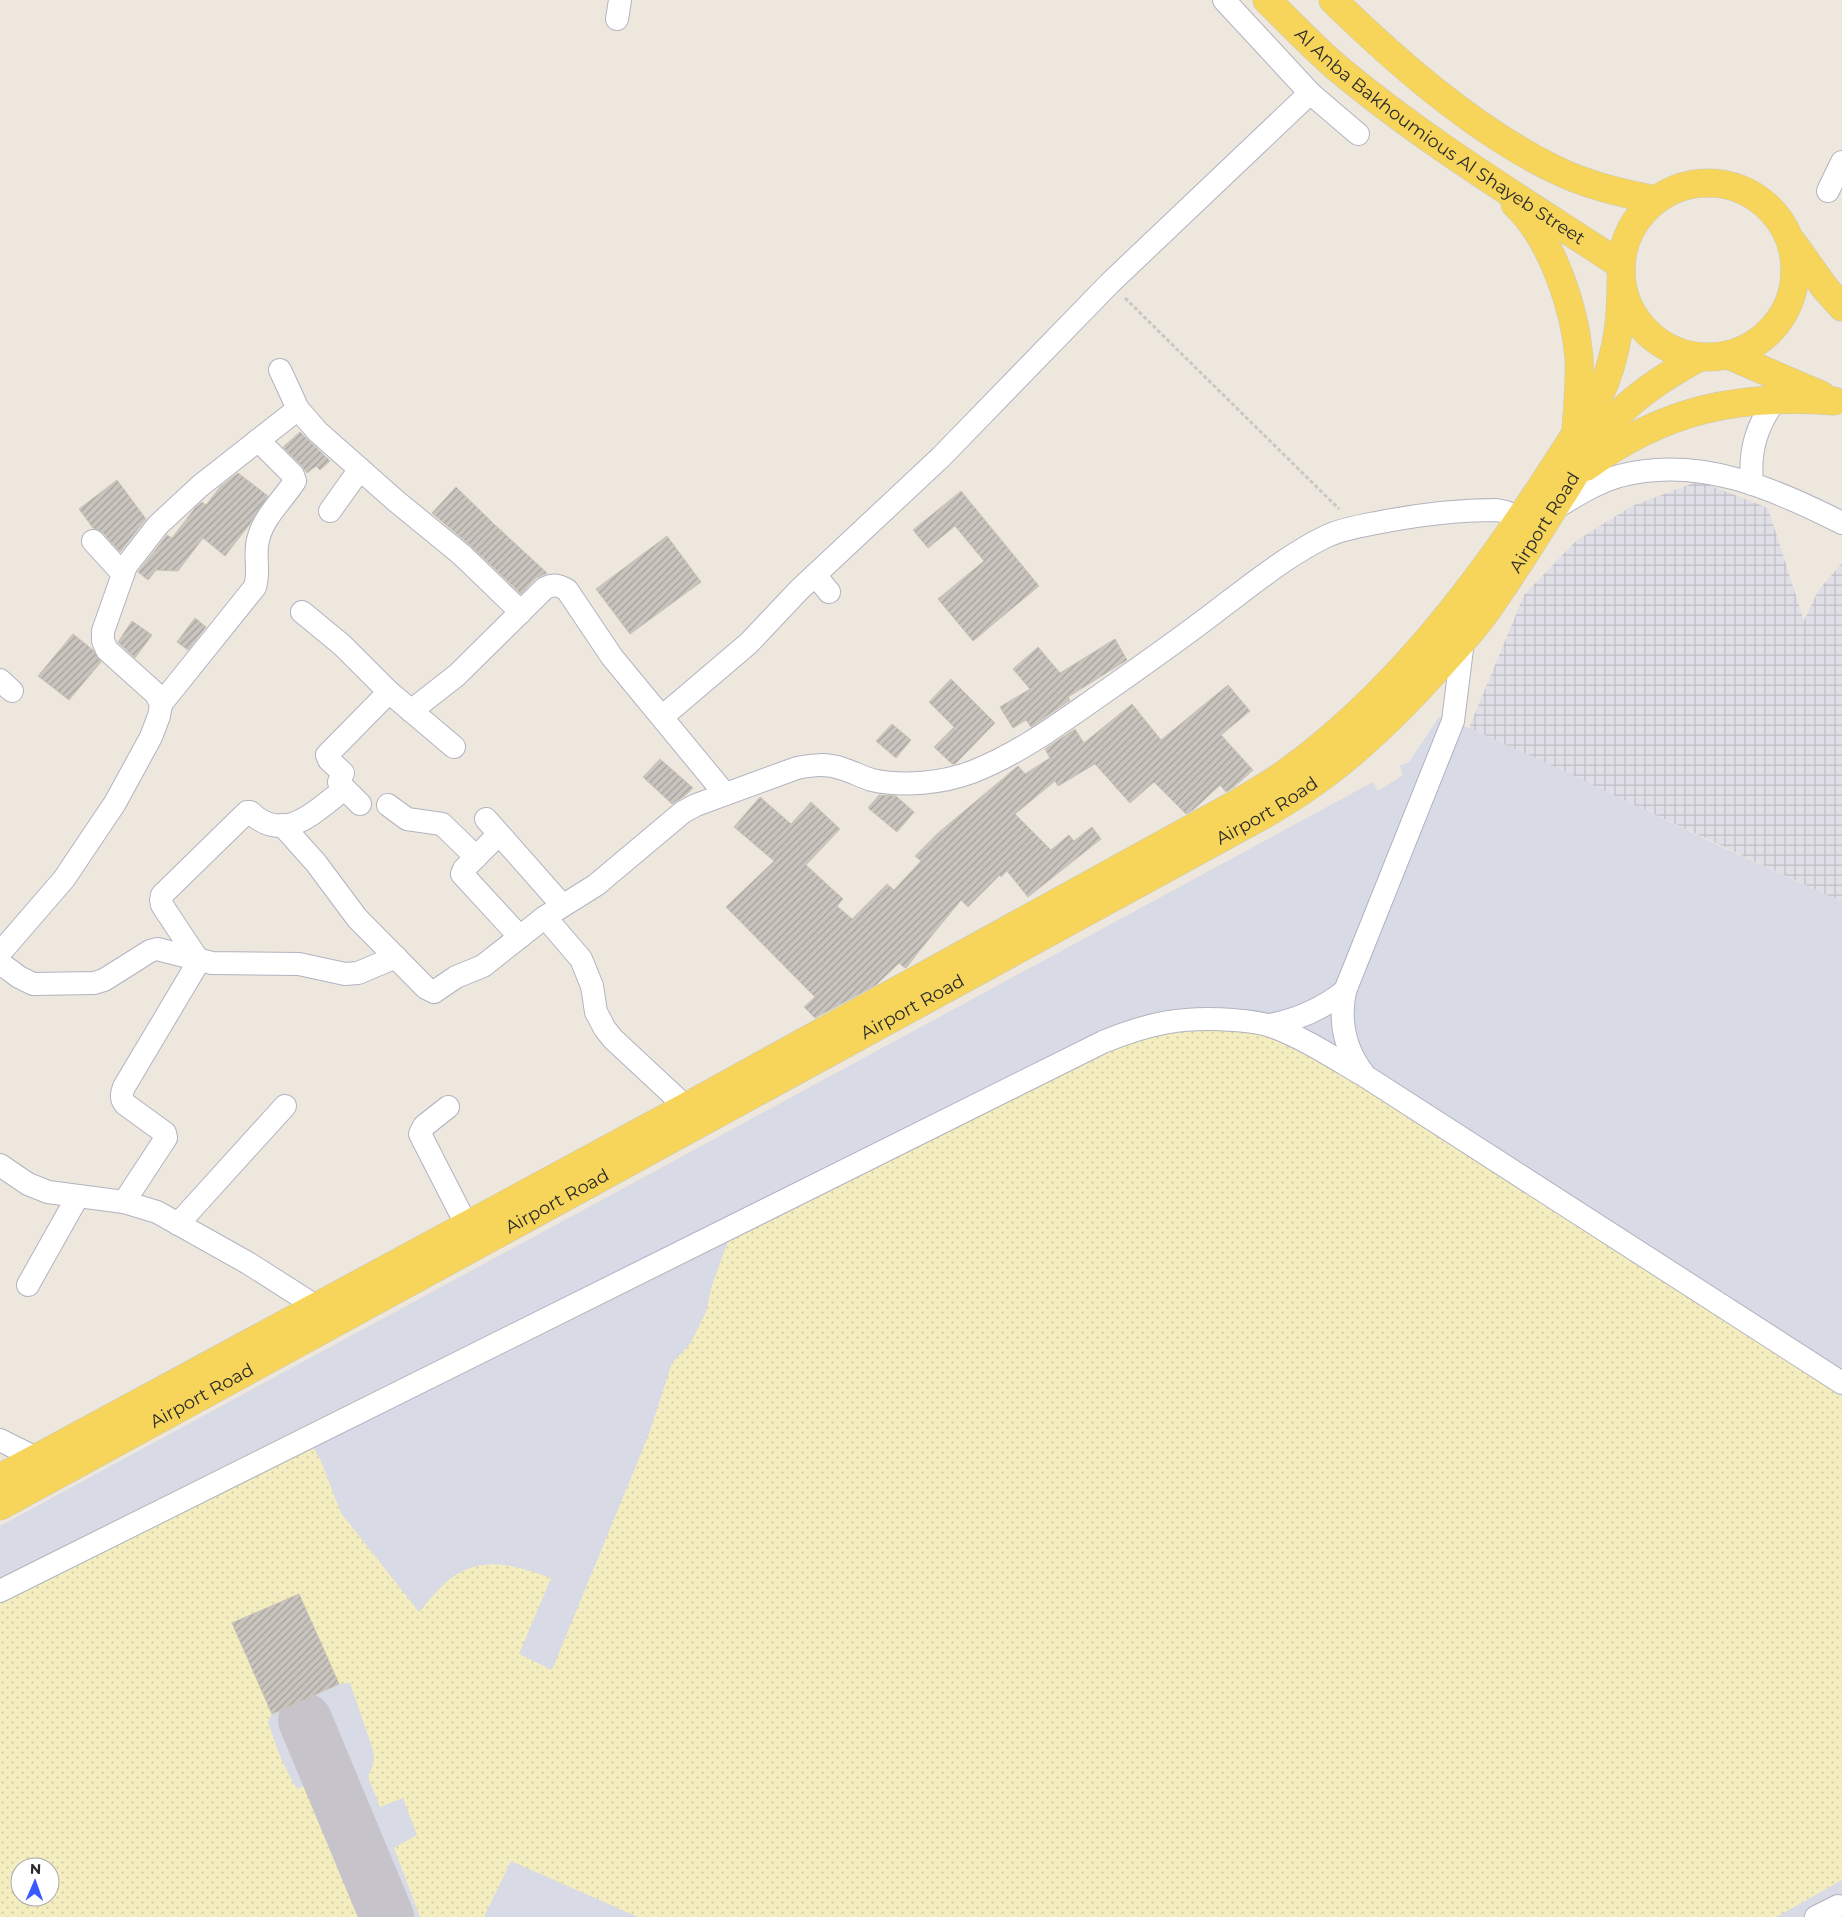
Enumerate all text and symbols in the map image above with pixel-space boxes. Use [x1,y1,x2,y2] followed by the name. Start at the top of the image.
[1290,23,1589,249] street label: Al Anba Bakhoumious Al Shayeb Street
[1504,468,1584,577] street label: Airport Road
[1212,772,1322,850] street label: Airport Road
[857,970,968,1044] street label: Airport Road
[501,1164,613,1238] street label: Airport Road
[146,1358,257,1433] street label: Airport Road
[10,1857,60,1907] north arrow
[29,1860,41,1878] text: N

